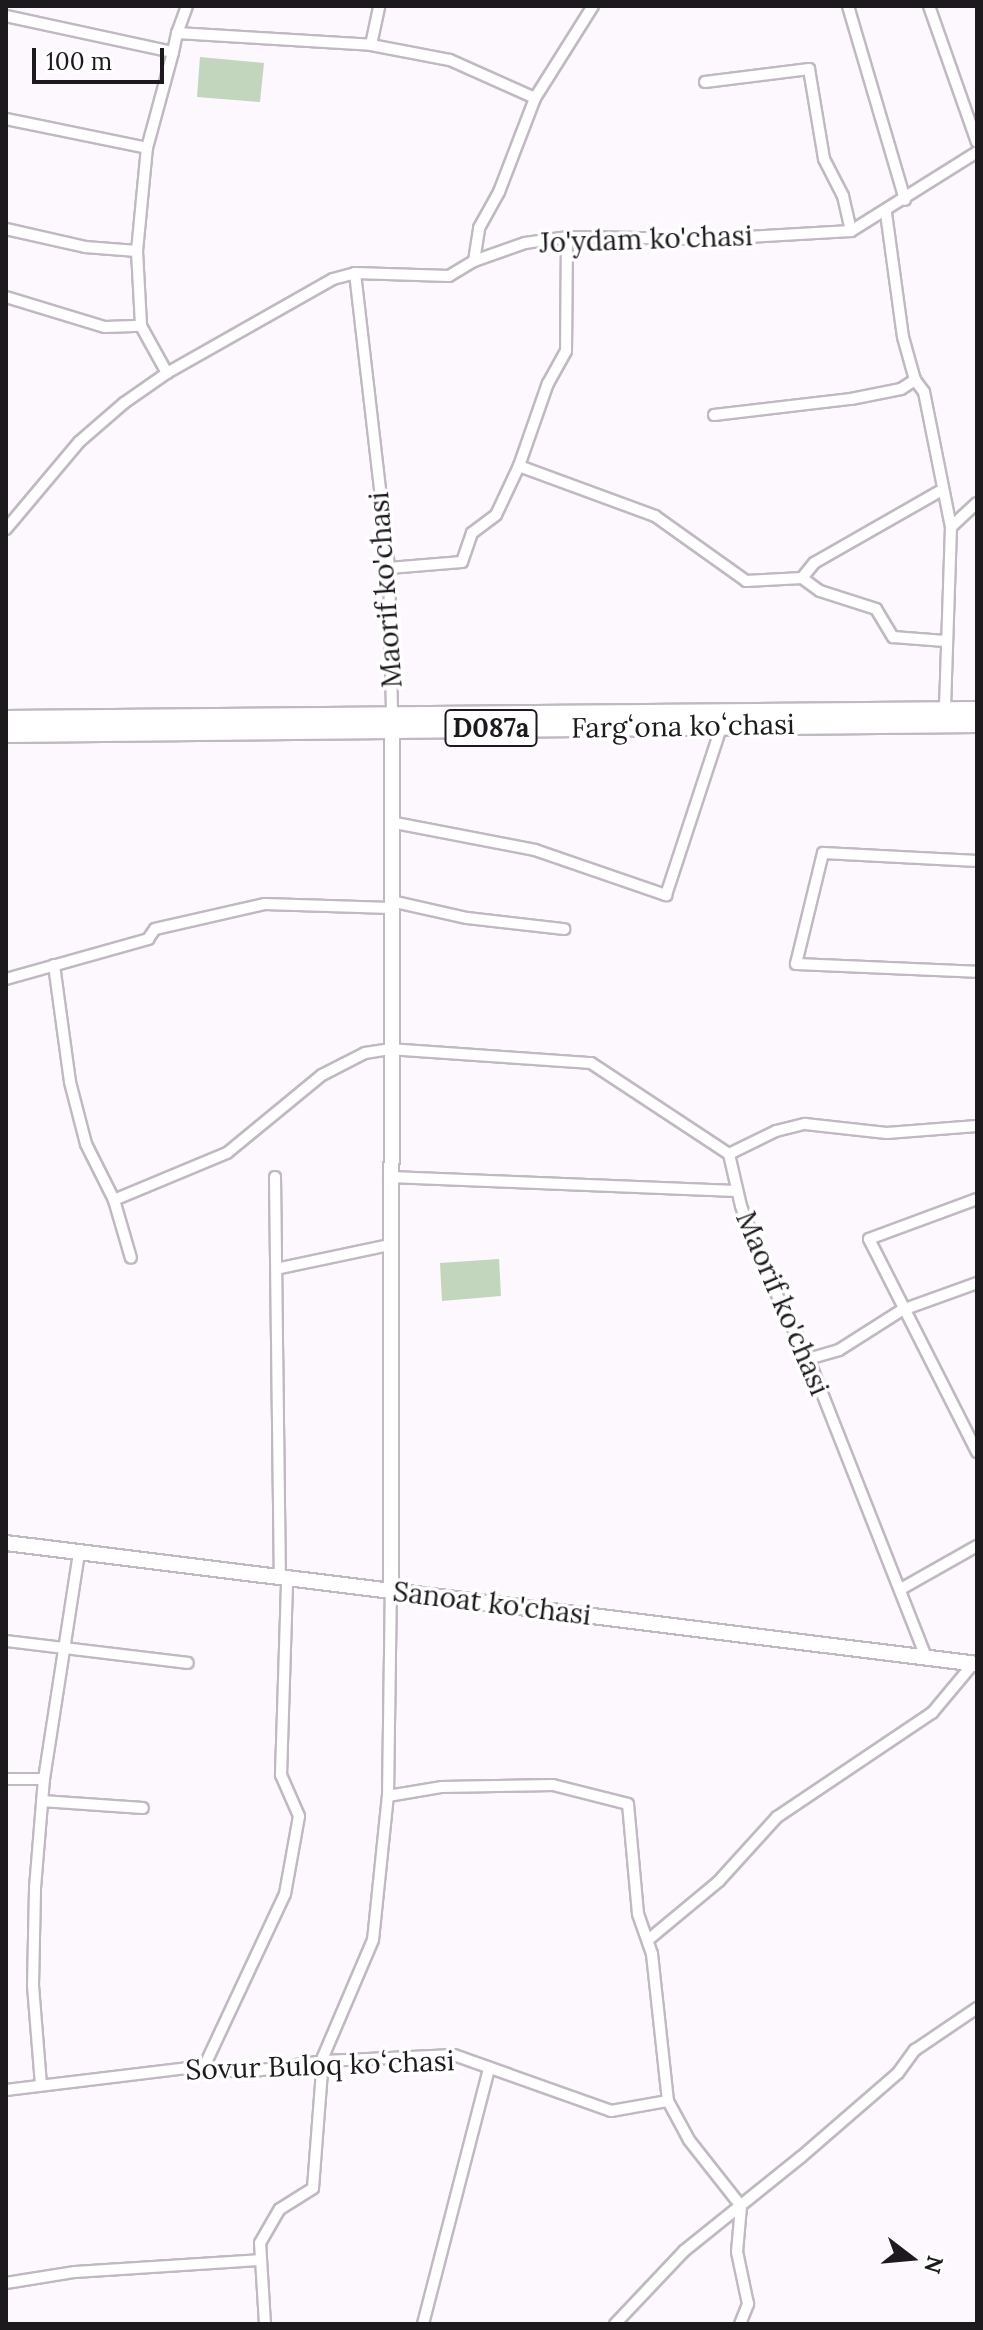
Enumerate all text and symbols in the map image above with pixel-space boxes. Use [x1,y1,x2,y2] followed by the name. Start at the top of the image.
[36,32,168,82] scale bar
[46,46,112,77] text: 100 m
[539,218,753,260] street label: Jo'ydam ko'chasi
[361,491,409,689] street label: Maorif ko'chasi
[443,706,539,750] road number: D087a
[571,707,795,745] street label: Fargʻona koʻchasi
[729,1206,837,1400] street label: Maorif ko'chasi
[391,1574,593,1632] street label: Sanoat ko'chasi
[185,2044,455,2086] street label: Sovur Buloq koʻchasi
[871,2218,951,2298] north arrow
[918,2253,950,2277] text: N

